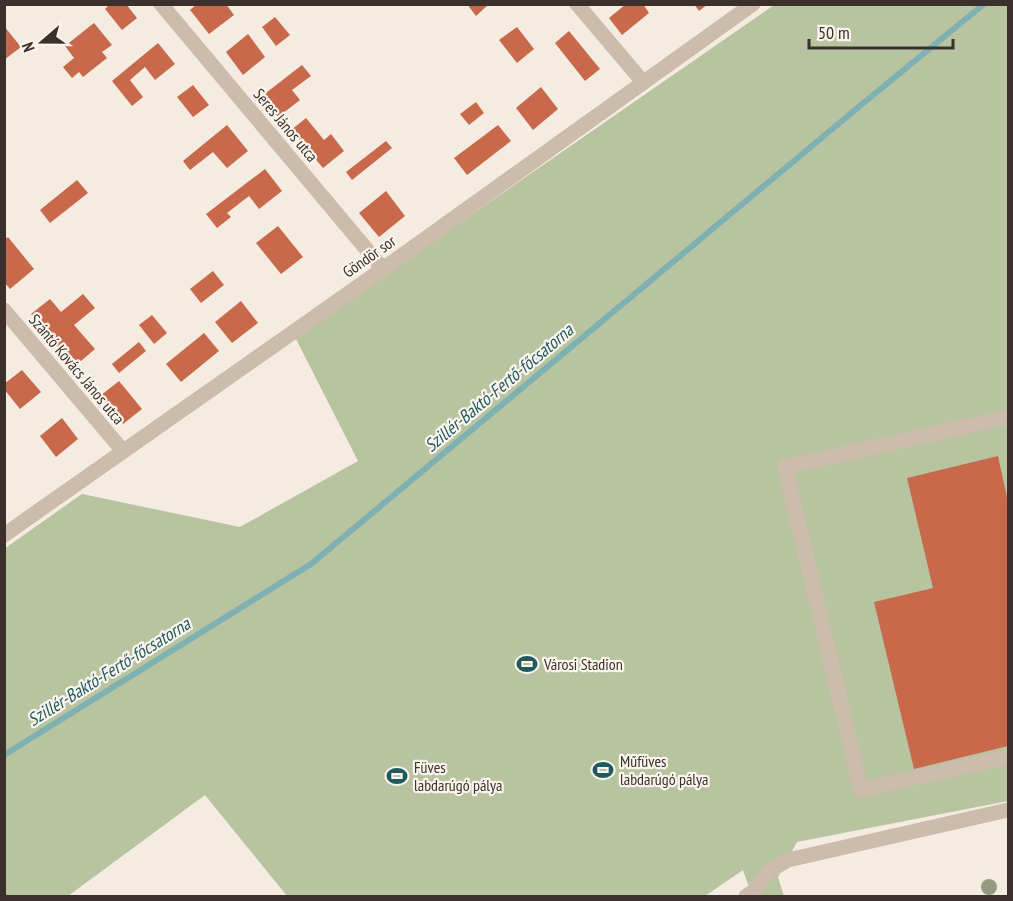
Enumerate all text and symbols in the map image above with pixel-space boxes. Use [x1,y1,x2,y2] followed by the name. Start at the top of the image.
[12,12,72,72] north arrow
[809,12,953,50] scale bar
[818,21,850,44] text: 50 m
[17,40,39,55] text: N
[250,84,322,166] street label: Seres János utca
[339,230,400,281] street label: Göndör sor
[25,310,129,428] street label: Szántó Kovács János utca
[420,318,578,457] water label: Szillér-Baktó-Fertő-főcsatorna
[23,612,195,731] water label: Szillér-Baktó-Fertő-főcsatorna
[515,652,539,676] sports icon: Városi Stadion
[543,654,623,674] place label: Városi Stadion
[620,751,708,789] place label: Műfüves labdarúgó pálya
[414,757,502,795] place label: Füves labdarúgó pálya
[591,758,615,782] sports icon: Műfüves labdarúgó pálya
[385,764,409,788] sports icon: Füves labdarúgó pálya

